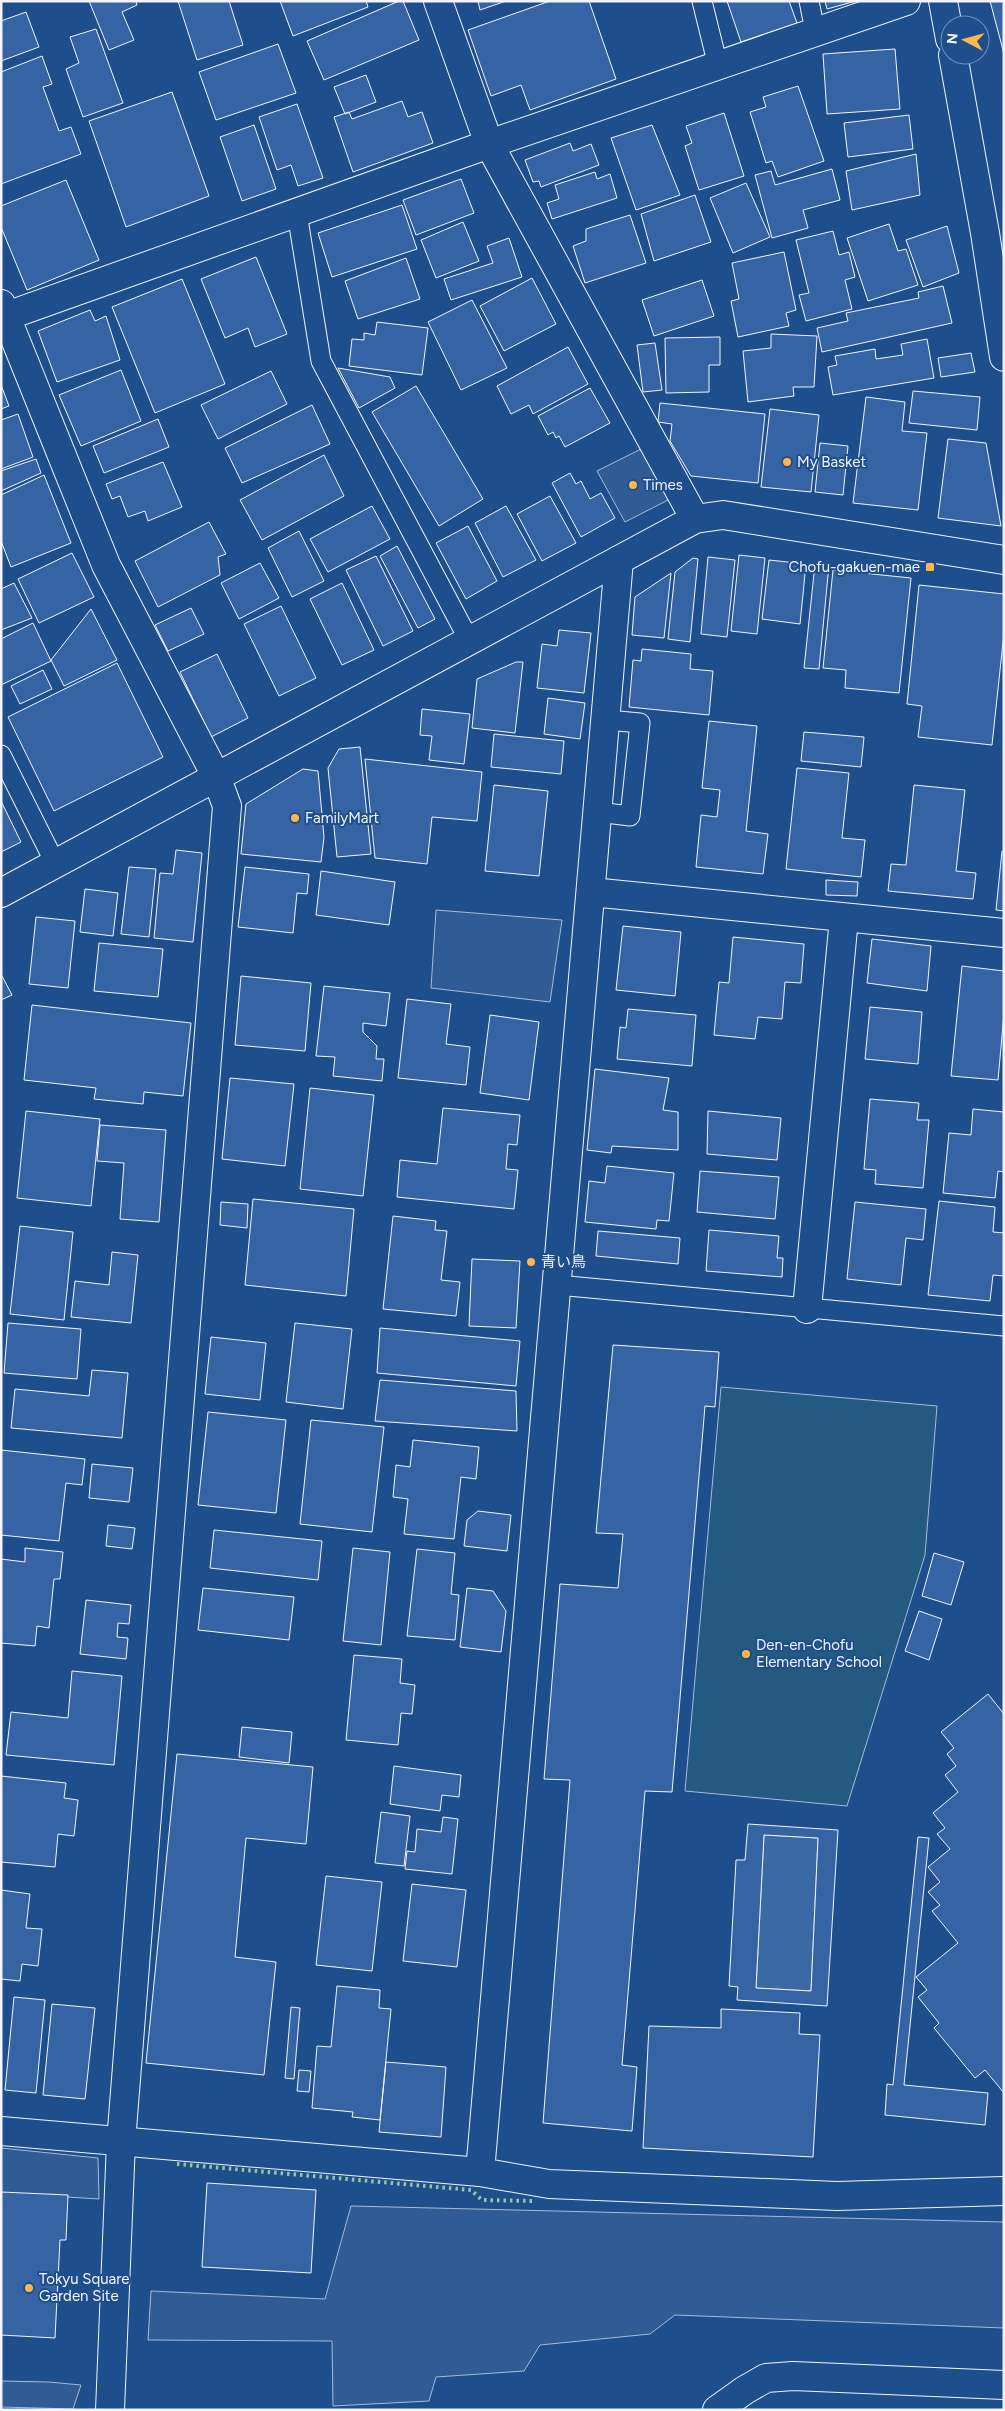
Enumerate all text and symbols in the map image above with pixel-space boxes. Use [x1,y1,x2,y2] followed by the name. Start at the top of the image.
[940,15,990,65] north arrow
[944,32,962,45] text: N
[797,453,866,471] place label: My Basket
[781,456,793,468] marker: My Basket
[643,476,683,494] place label: Times
[627,479,639,491] marker: Times
[788,558,920,576] place label: Chofu-gakuen-mae
[924,561,936,573] marker: Chofu-gakuen-mae
[305,809,380,827] place label: FamilyMart
[289,812,301,824] marker: FamilyMart
[541,1253,586,1271] place label: 青い鳥
[525,1256,537,1268] marker: 青い鳥
[756,1636,882,1671] place label: Den-en-Chofu Elementary School
[740,1648,752,1660] marker: Den-en-Chofu Elementary School
[39,2270,129,2305] place label: Tokyu Square Garden Site
[23,2282,35,2294] marker: Tokyu Square Garden Site

